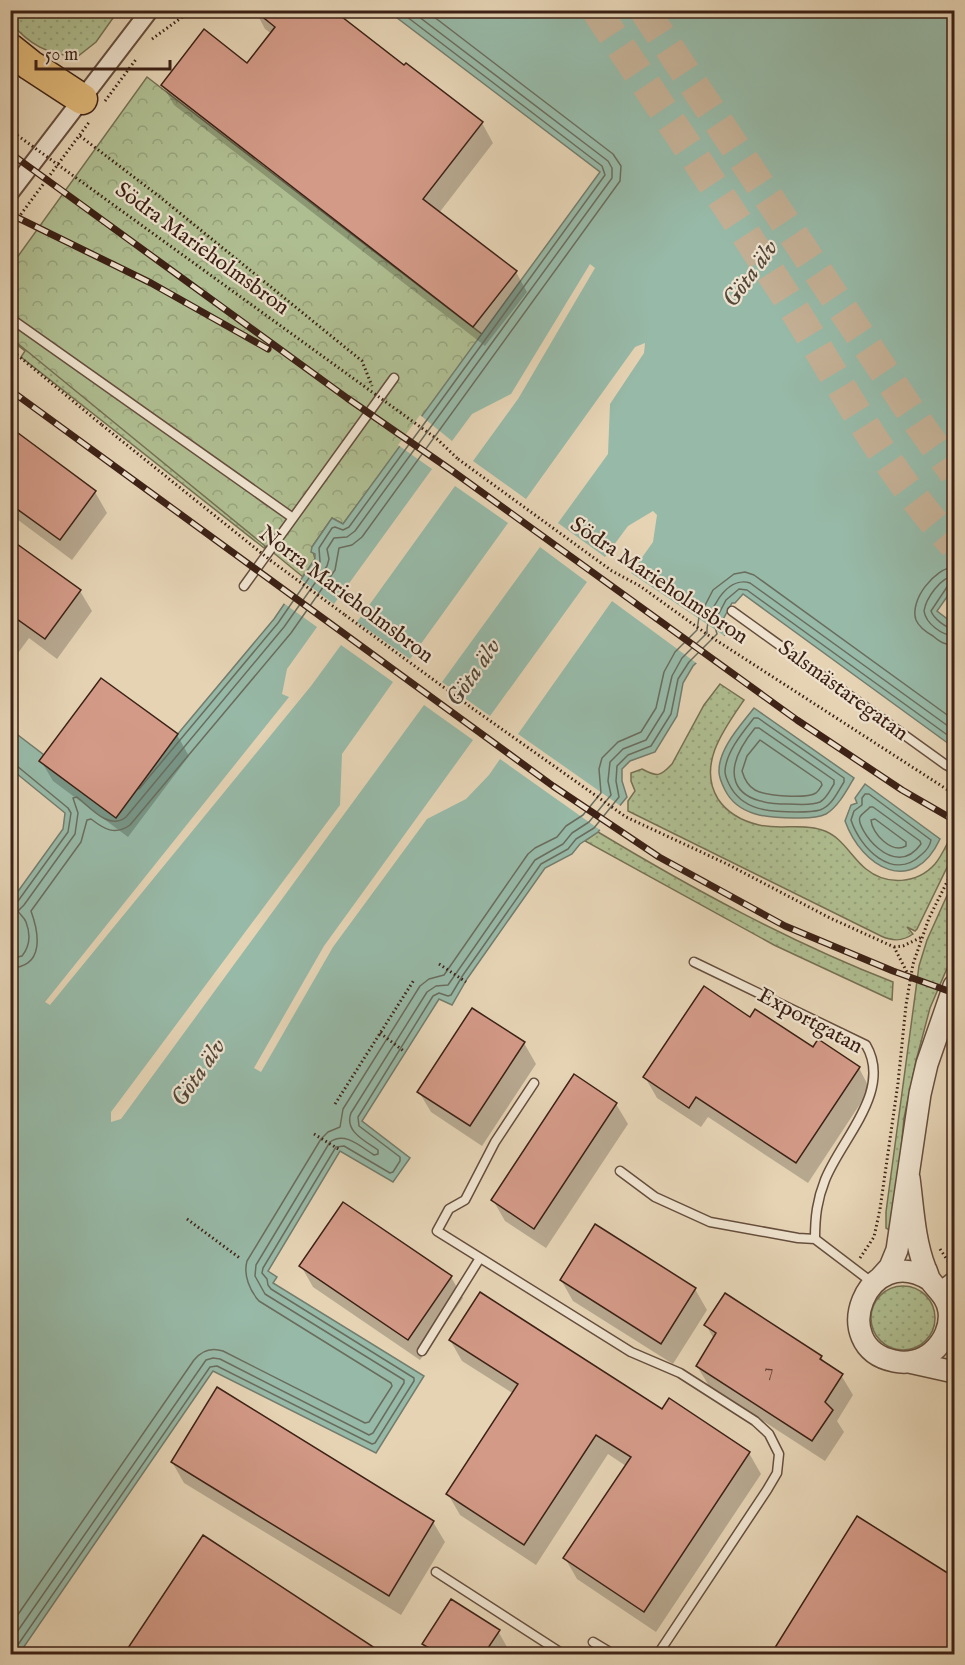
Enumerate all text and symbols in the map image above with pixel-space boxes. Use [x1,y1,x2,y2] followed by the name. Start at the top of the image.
[36,33,170,71] scale bar
[45,44,78,67] text: 50 m
[109,176,295,322] street label: Södra Marieholmsbron
[716,234,786,314] water label: Göta älv
[565,511,754,651] street label: Södra Marieholmsbron
[253,520,439,670] street label: Norra Marieholmsbron
[439,632,509,713] water label: Göta älv
[772,634,914,748] street label: Salsmästaregatan
[752,982,868,1061] street label: Exportgatan
[164,1032,234,1113] water label: Göta älv
[764,1358,774,1383] house number: 7

